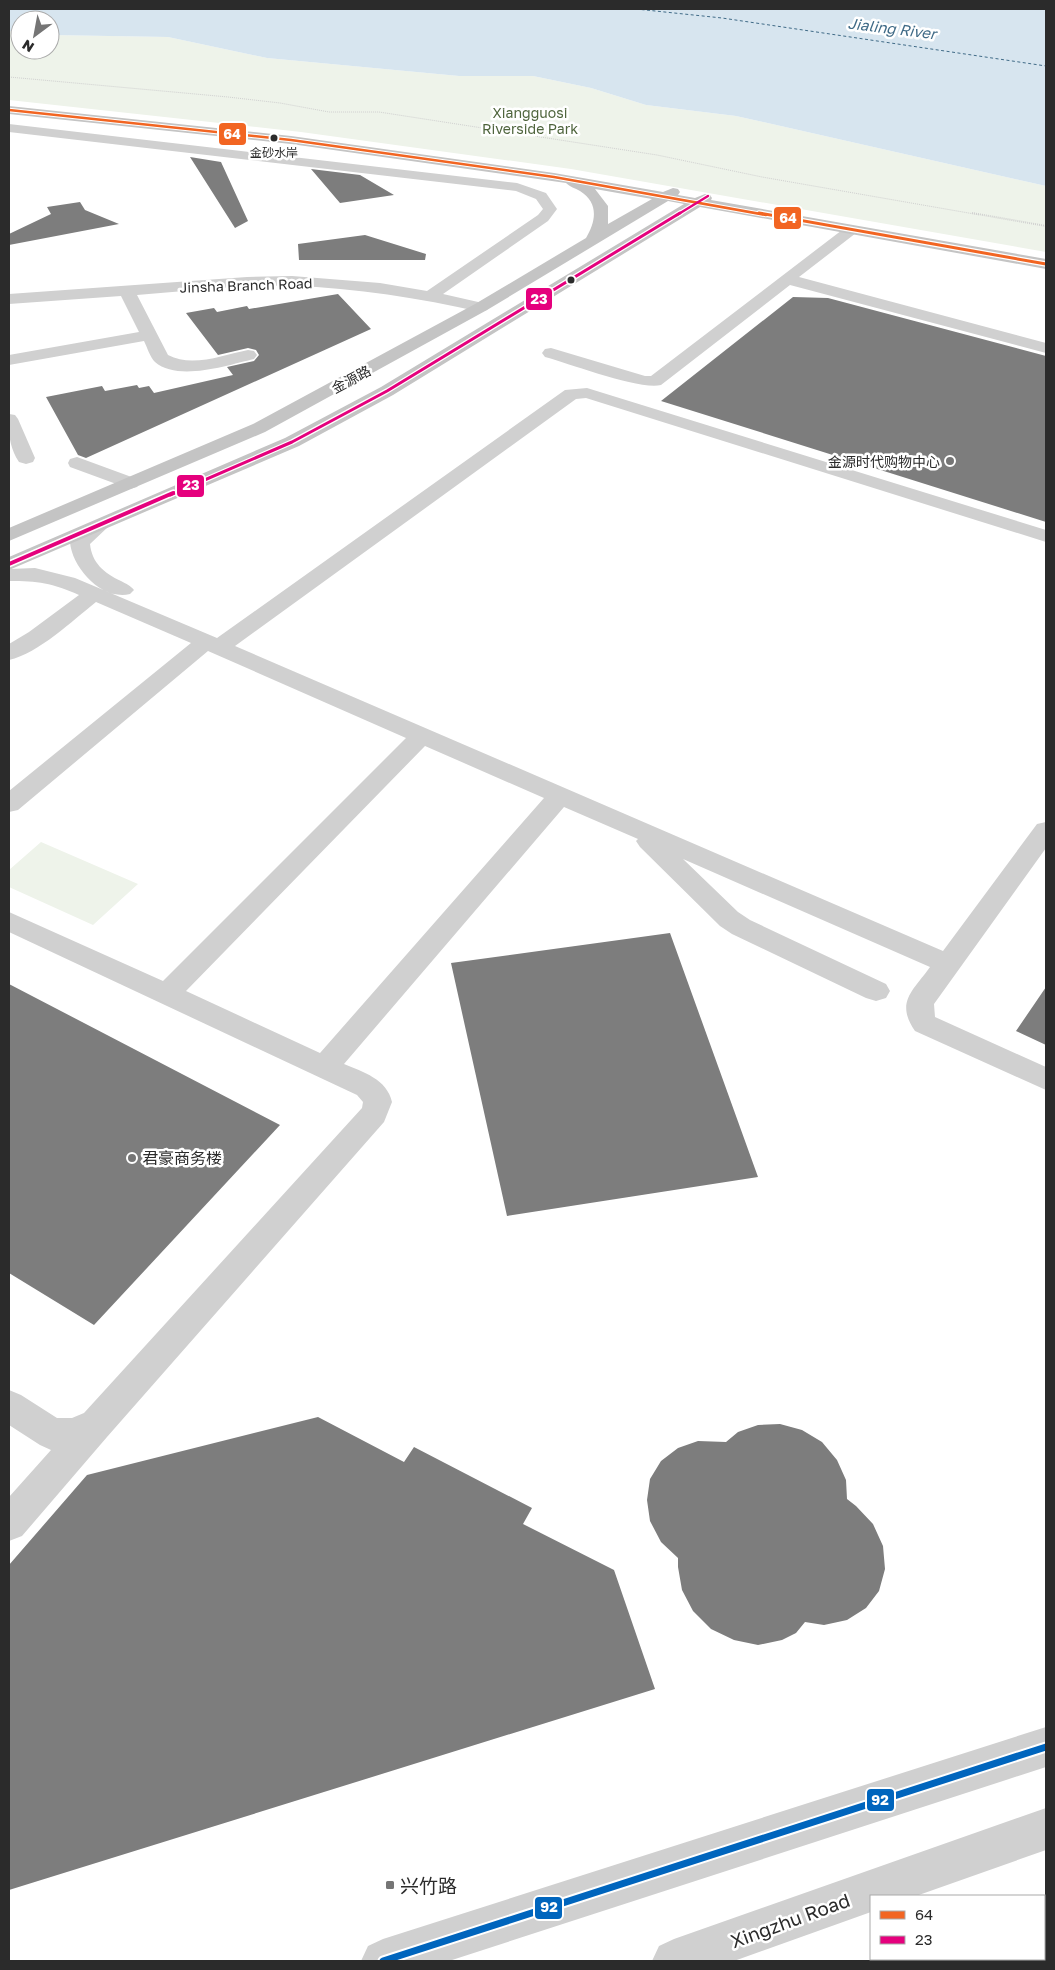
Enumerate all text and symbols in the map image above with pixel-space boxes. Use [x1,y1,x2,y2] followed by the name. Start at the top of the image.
[10,10,60,60] north arrow
[847,14,939,44] water label: Jialing River
[19,36,37,56] text: N
[482,104,578,137] park label: Xiangguosi Riverside Park
[218,122,247,146] line badge: 64
[223,125,241,142] text: 64
[269,133,279,143] marker: 金砂水岸
[250,145,298,160] place label: 金砂水岸
[773,206,802,230] line badge: 64
[779,209,797,226] text: 64
[179,274,313,296] street label: Jinsha Branch Road
[566,275,576,285] unlabelled marker
[525,287,553,311] line badge: 23
[530,290,548,307] text: 23
[328,362,374,396] street label: 金源路
[828,453,940,470] place label: 金源时代购物中心
[944,455,956,467] marker: 金源时代购物中心
[176,474,205,498] line badge: 23
[182,476,200,493] text: 23
[142,1148,222,1168] place label: 君豪商务楼
[126,1152,138,1164] marker: 君豪商务楼
[866,1788,895,1812] line badge: 92
[871,1791,889,1808] text: 92
[400,1874,457,1897] place label: 兴竹路
[384,1879,396,1891] marker: 兴竹路
[727,1888,853,1952] street label: Xingzhu Road
[870,1895,1045,1960] legend
[534,1896,563,1920] line badge: 92
[540,1898,558,1915] text: 92
[915,1905,933,1923] text: 64
[915,1930,932,1948] text: 23

